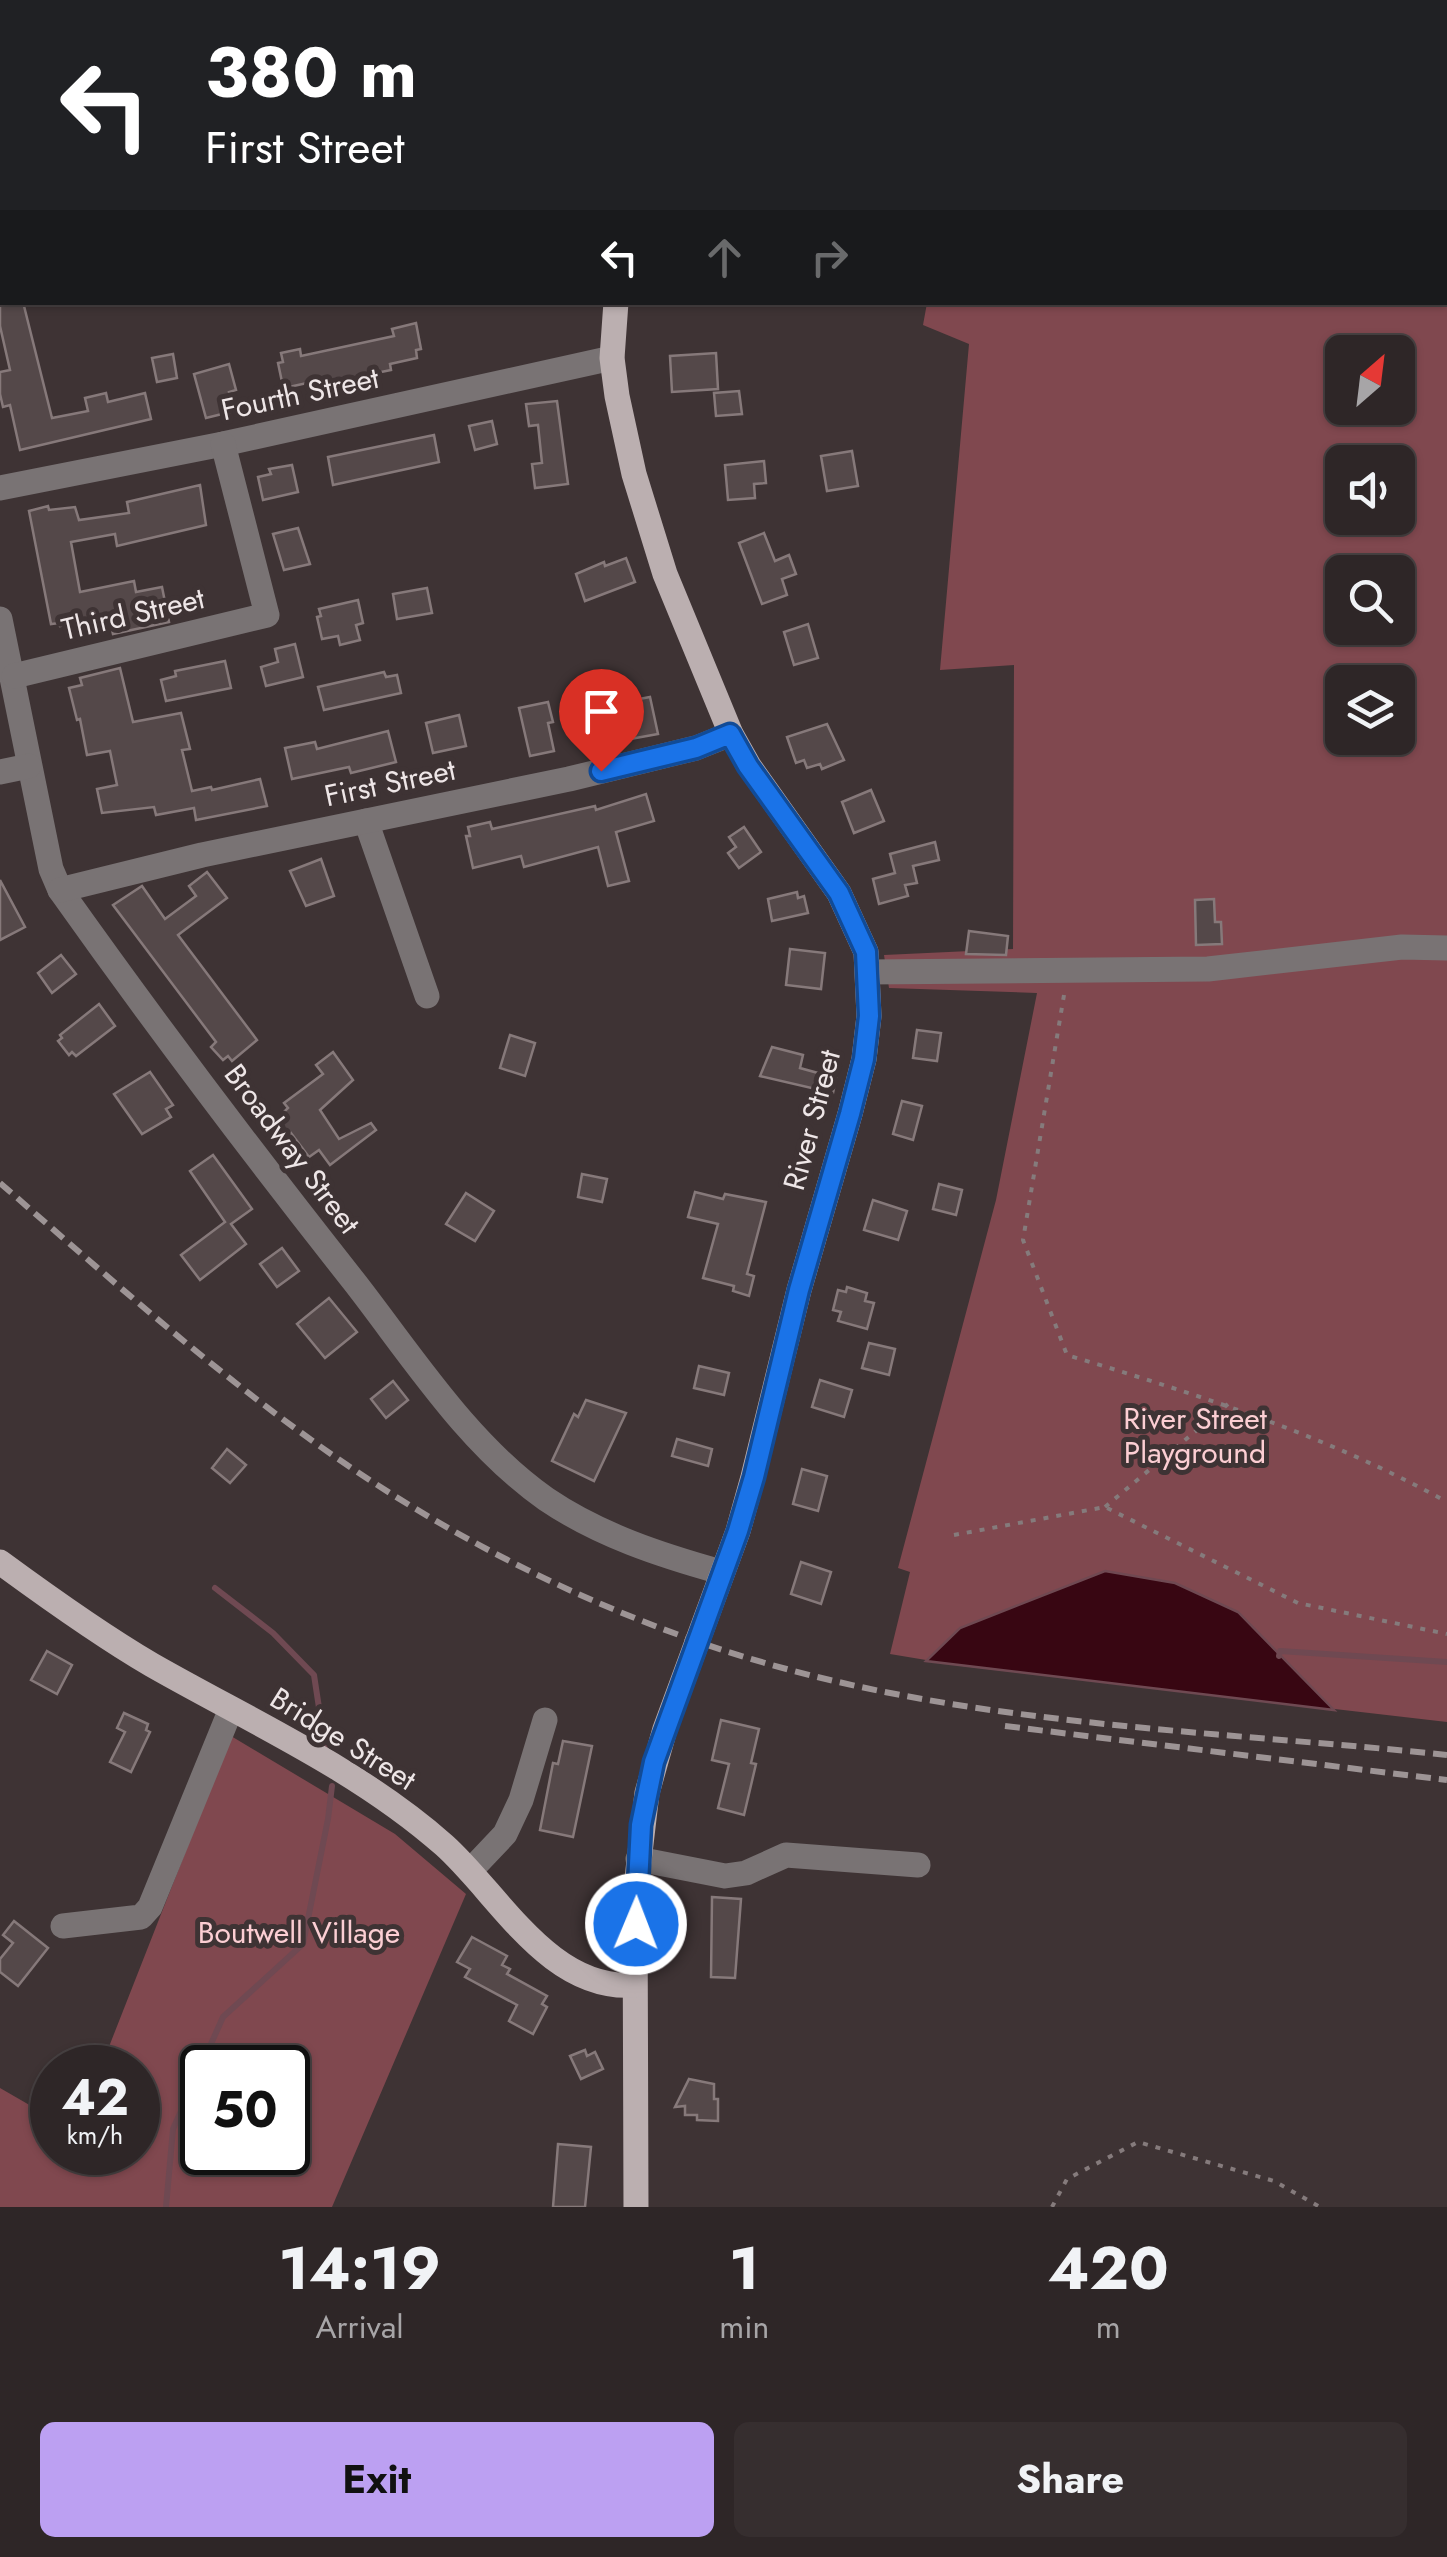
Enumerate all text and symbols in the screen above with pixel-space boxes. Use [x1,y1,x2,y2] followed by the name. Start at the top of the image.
[205,22,417,123] text: 380 m
[40,40,170,170] icon: left
[205,115,404,180] text: First Street
[592,230,647,285] icon: left
[697,230,752,285] icon: ahead
[802,230,857,285] icon: right
[1325,335,1415,425] north arrow
[1325,335,1415,755] map controls
[217,356,383,431] street label: Fourth Street
[1325,445,1415,535] button: sound
[1325,555,1415,645] button: search
[57,576,209,651] street label: Third Street
[1325,665,1415,755] button: layers
[559,669,644,772] pin
[574,684,629,739] icon: arrive
[320,747,460,817] street label: First Street
[772,1044,851,1195] street label: River Street
[214,1055,371,1243] street label: Broadway Street
[1123,1397,1268,1474] park label: River Street Playground
[262,1677,425,1801] street label: Bridge Street
[584,1872,688,1976] position arrow
[198,1911,400,1954] park label: Boutwell Village
[180,2045,310,2175] speed limit sign: 50
[61,2061,129,2134] text: 42
[67,2117,123,2153] text: km/h
[278,2225,441,2312] text: 14:19
[729,2225,759,2312] text: 1
[1048,2225,1169,2312] text: 420
[315,2304,404,2350] text: Arrival
[719,2304,769,2350] text: min
[1096,2304,1121,2350] text: m
[40,2422,714,2537] button: Exit
[734,2422,1407,2537] button: Share

